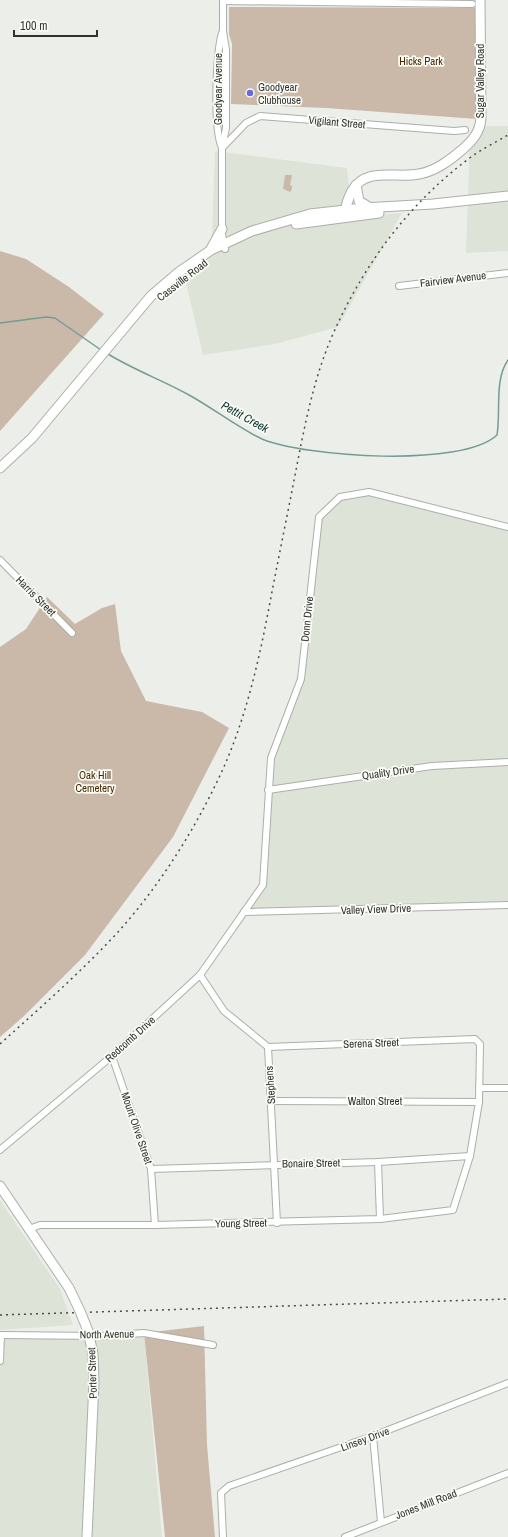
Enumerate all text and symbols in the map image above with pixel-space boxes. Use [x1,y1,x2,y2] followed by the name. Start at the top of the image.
[14,12,97,38] scale bar
[20,18,47,34] text: 100 m
[473,44,487,118] street label: Sugar Valley Road
[211,53,225,125] street label: Goodyear Avenue
[399,54,443,68] park label: Hicks Park
[258,80,301,107] place label: Goodyear Clubhouse
[245,88,255,98] marker: Goodyear Clubhouse
[308,113,366,132] street label: Vigilant Street
[154,256,210,304] street label: Cassville Road
[419,268,487,290] street label: Fairview Avenue
[218,397,273,437] water label: Pettit Creek
[13,573,59,619] street label: Harris Street
[298,596,316,642] street label: Donn Drive
[361,761,415,783] street label: Quality Drive
[75,768,115,795] park label: Oak Hill Cemetery
[341,901,411,917] street label: Valley View Drive
[102,1013,158,1065] street label: Redcomb Drive
[343,1035,400,1051] street label: Serena Street
[262,1065,278,1105] street label: Stephens
[118,1090,156,1166] street label: Mount Olive Street
[348,1094,403,1108] street label: Walton Street
[282,1155,341,1171] street label: Bonaire Street
[215,1216,268,1230] street label: Young Street
[80,1327,134,1341] street label: North Avenue
[84,1347,100,1399] street label: Porter Street
[339,1424,391,1454] street label: Linsey Drive
[393,1486,459,1522] street label: Jones Mill Road

